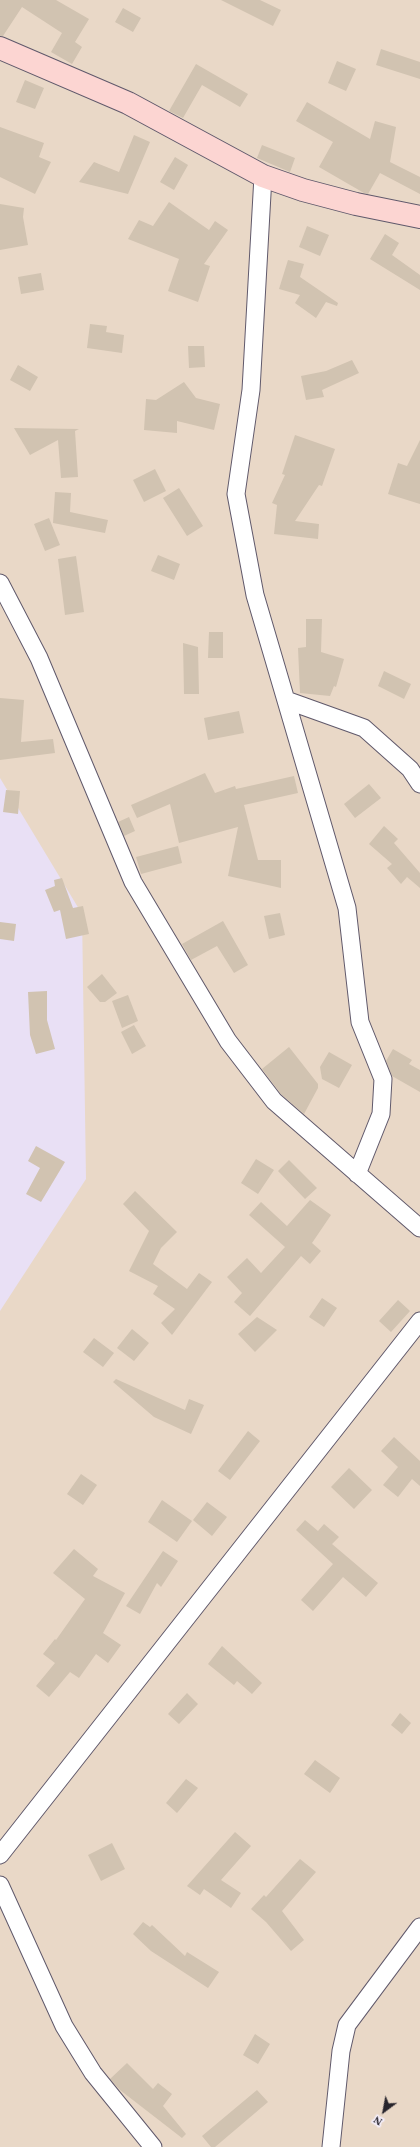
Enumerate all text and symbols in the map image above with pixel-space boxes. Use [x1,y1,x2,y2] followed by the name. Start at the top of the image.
[364,2091,404,2131] north arrow
[371,2114,384,2128] text: N

